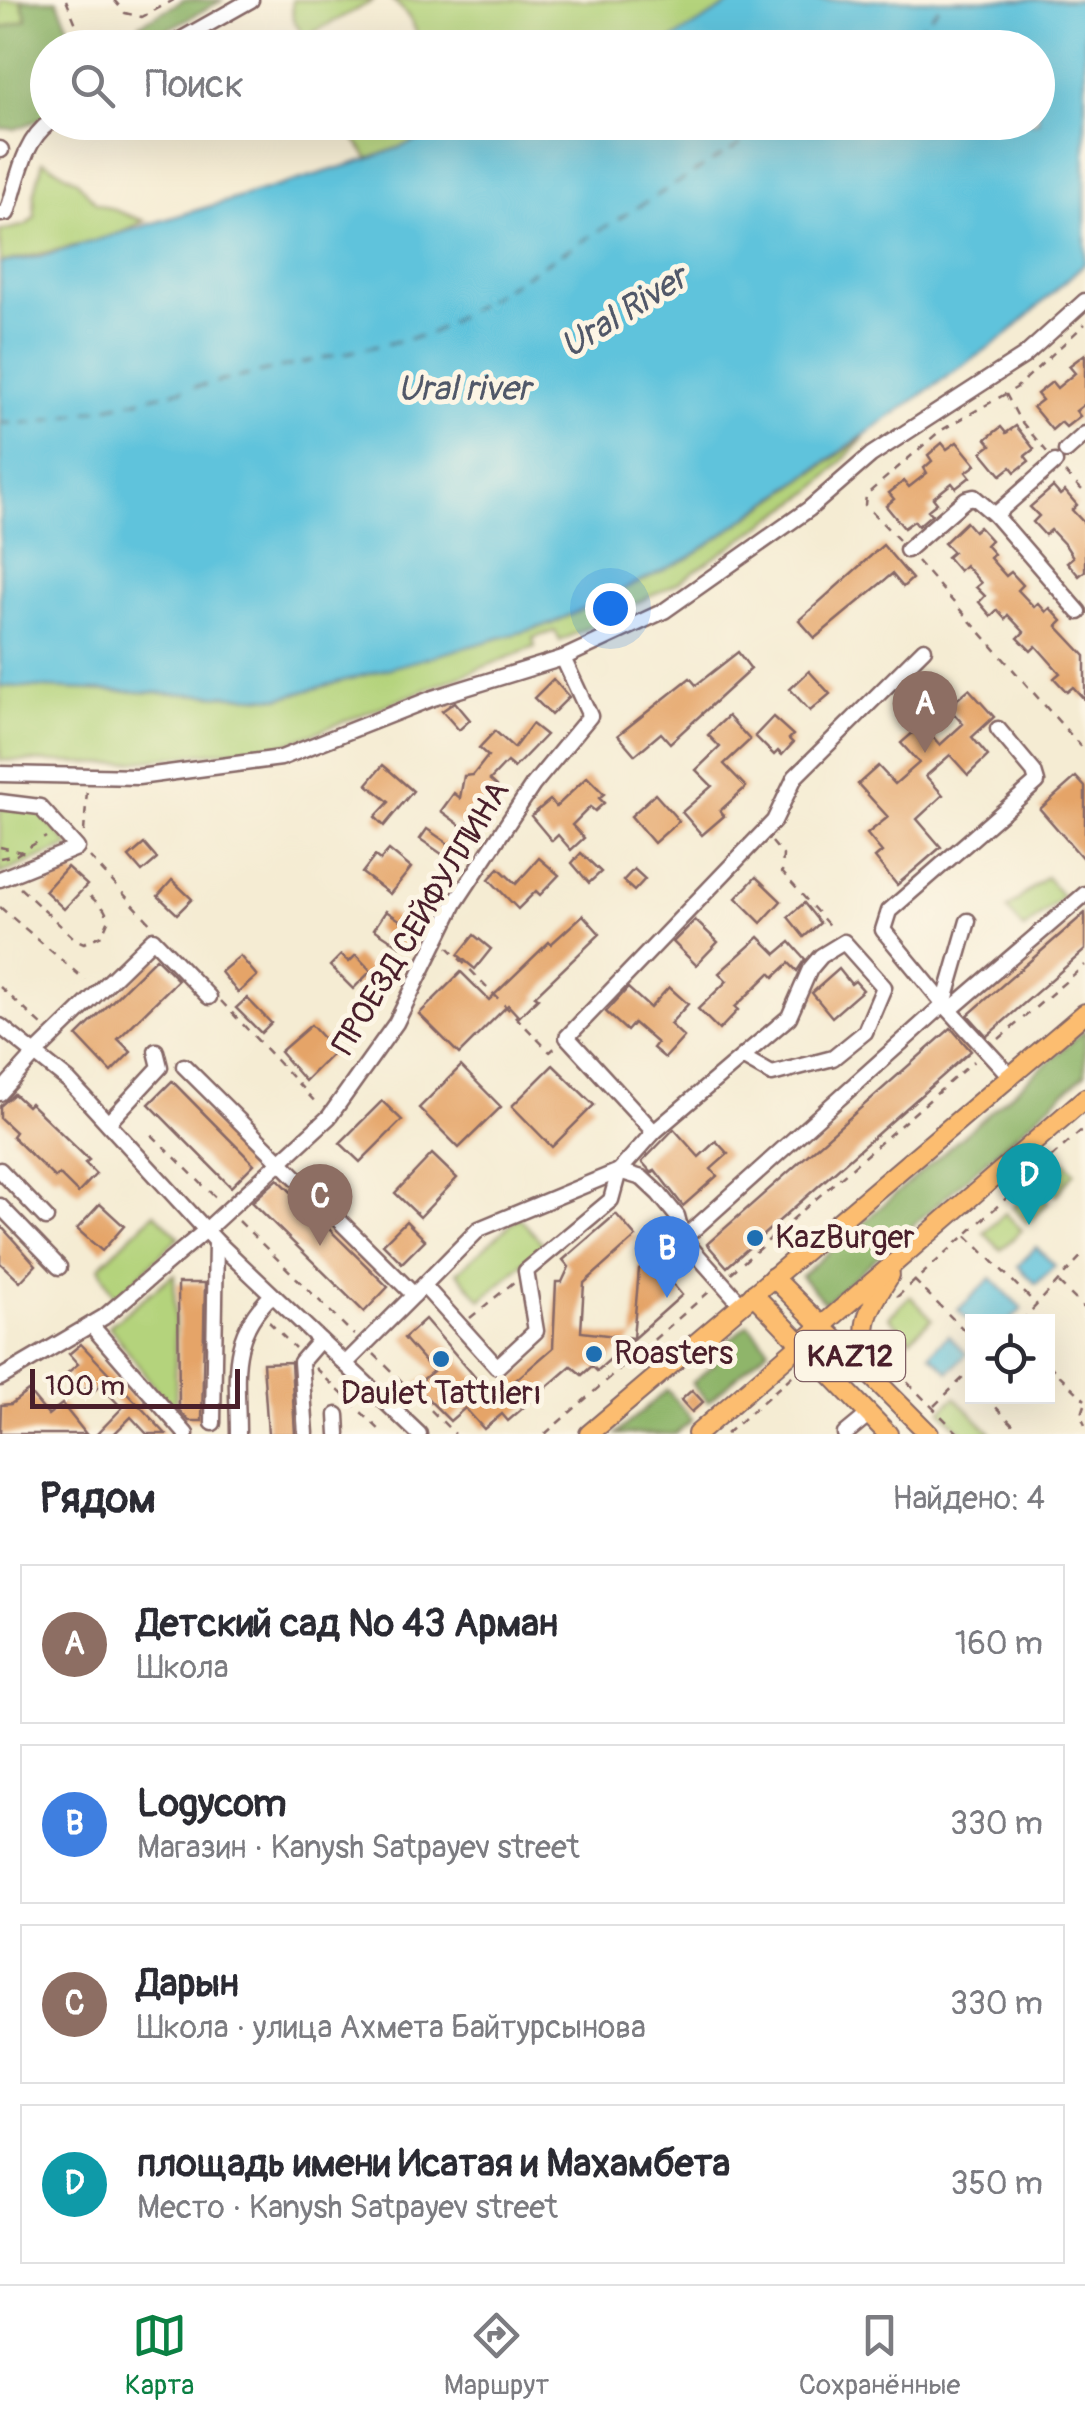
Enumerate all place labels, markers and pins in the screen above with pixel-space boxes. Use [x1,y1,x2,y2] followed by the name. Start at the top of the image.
[892,670,958,753] pin: A
[996,1142,1062,1225] pin: D
[288,1164,352,1246] pin: C
[634,1216,700,1298] pin: B
[775,1218,915,1258] place label: KazBurger
[744,1227,766,1249] marker: KazBurger
[614,1334,733,1374] place label: Roasters
[583,1343,605,1365] marker: Roasters
[430,1348,452,1370] marker: Daulet Tattılerı
[340,1374,542,1414] place label: Daulet Tattılerı

